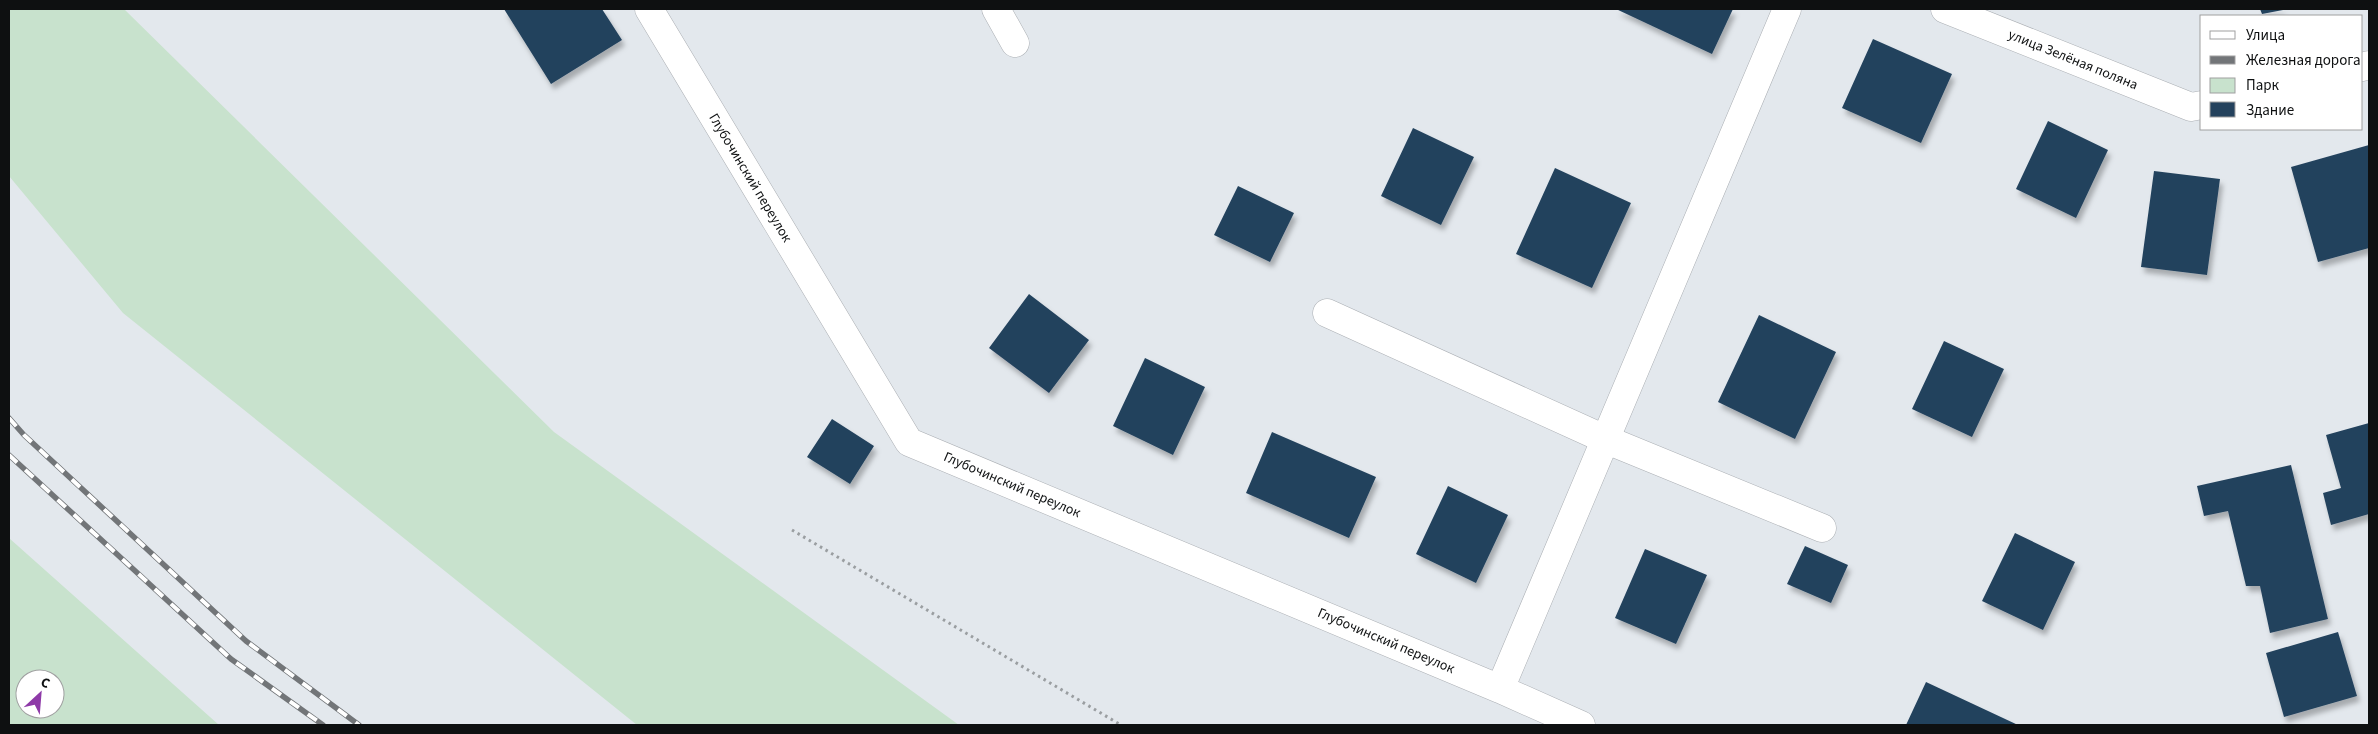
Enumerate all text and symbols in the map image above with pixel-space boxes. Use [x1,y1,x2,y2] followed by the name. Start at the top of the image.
[2200,15,2363,130] legend
[2005,25,2141,95] street label: улица Зелёная поляна
[2246,25,2285,46] text: Улица
[2246,50,2361,71] text: Железная дорога
[2246,75,2280,96] text: Парк
[2246,100,2294,121] text: Здание
[703,110,797,246] street label: Глубочинский переулок
[940,447,1084,523] street label: Глубочинский переулок
[1314,603,1458,679] street label: Глубочинский переулок
[15,669,65,719] north arrow
[37,672,53,694] text: С

